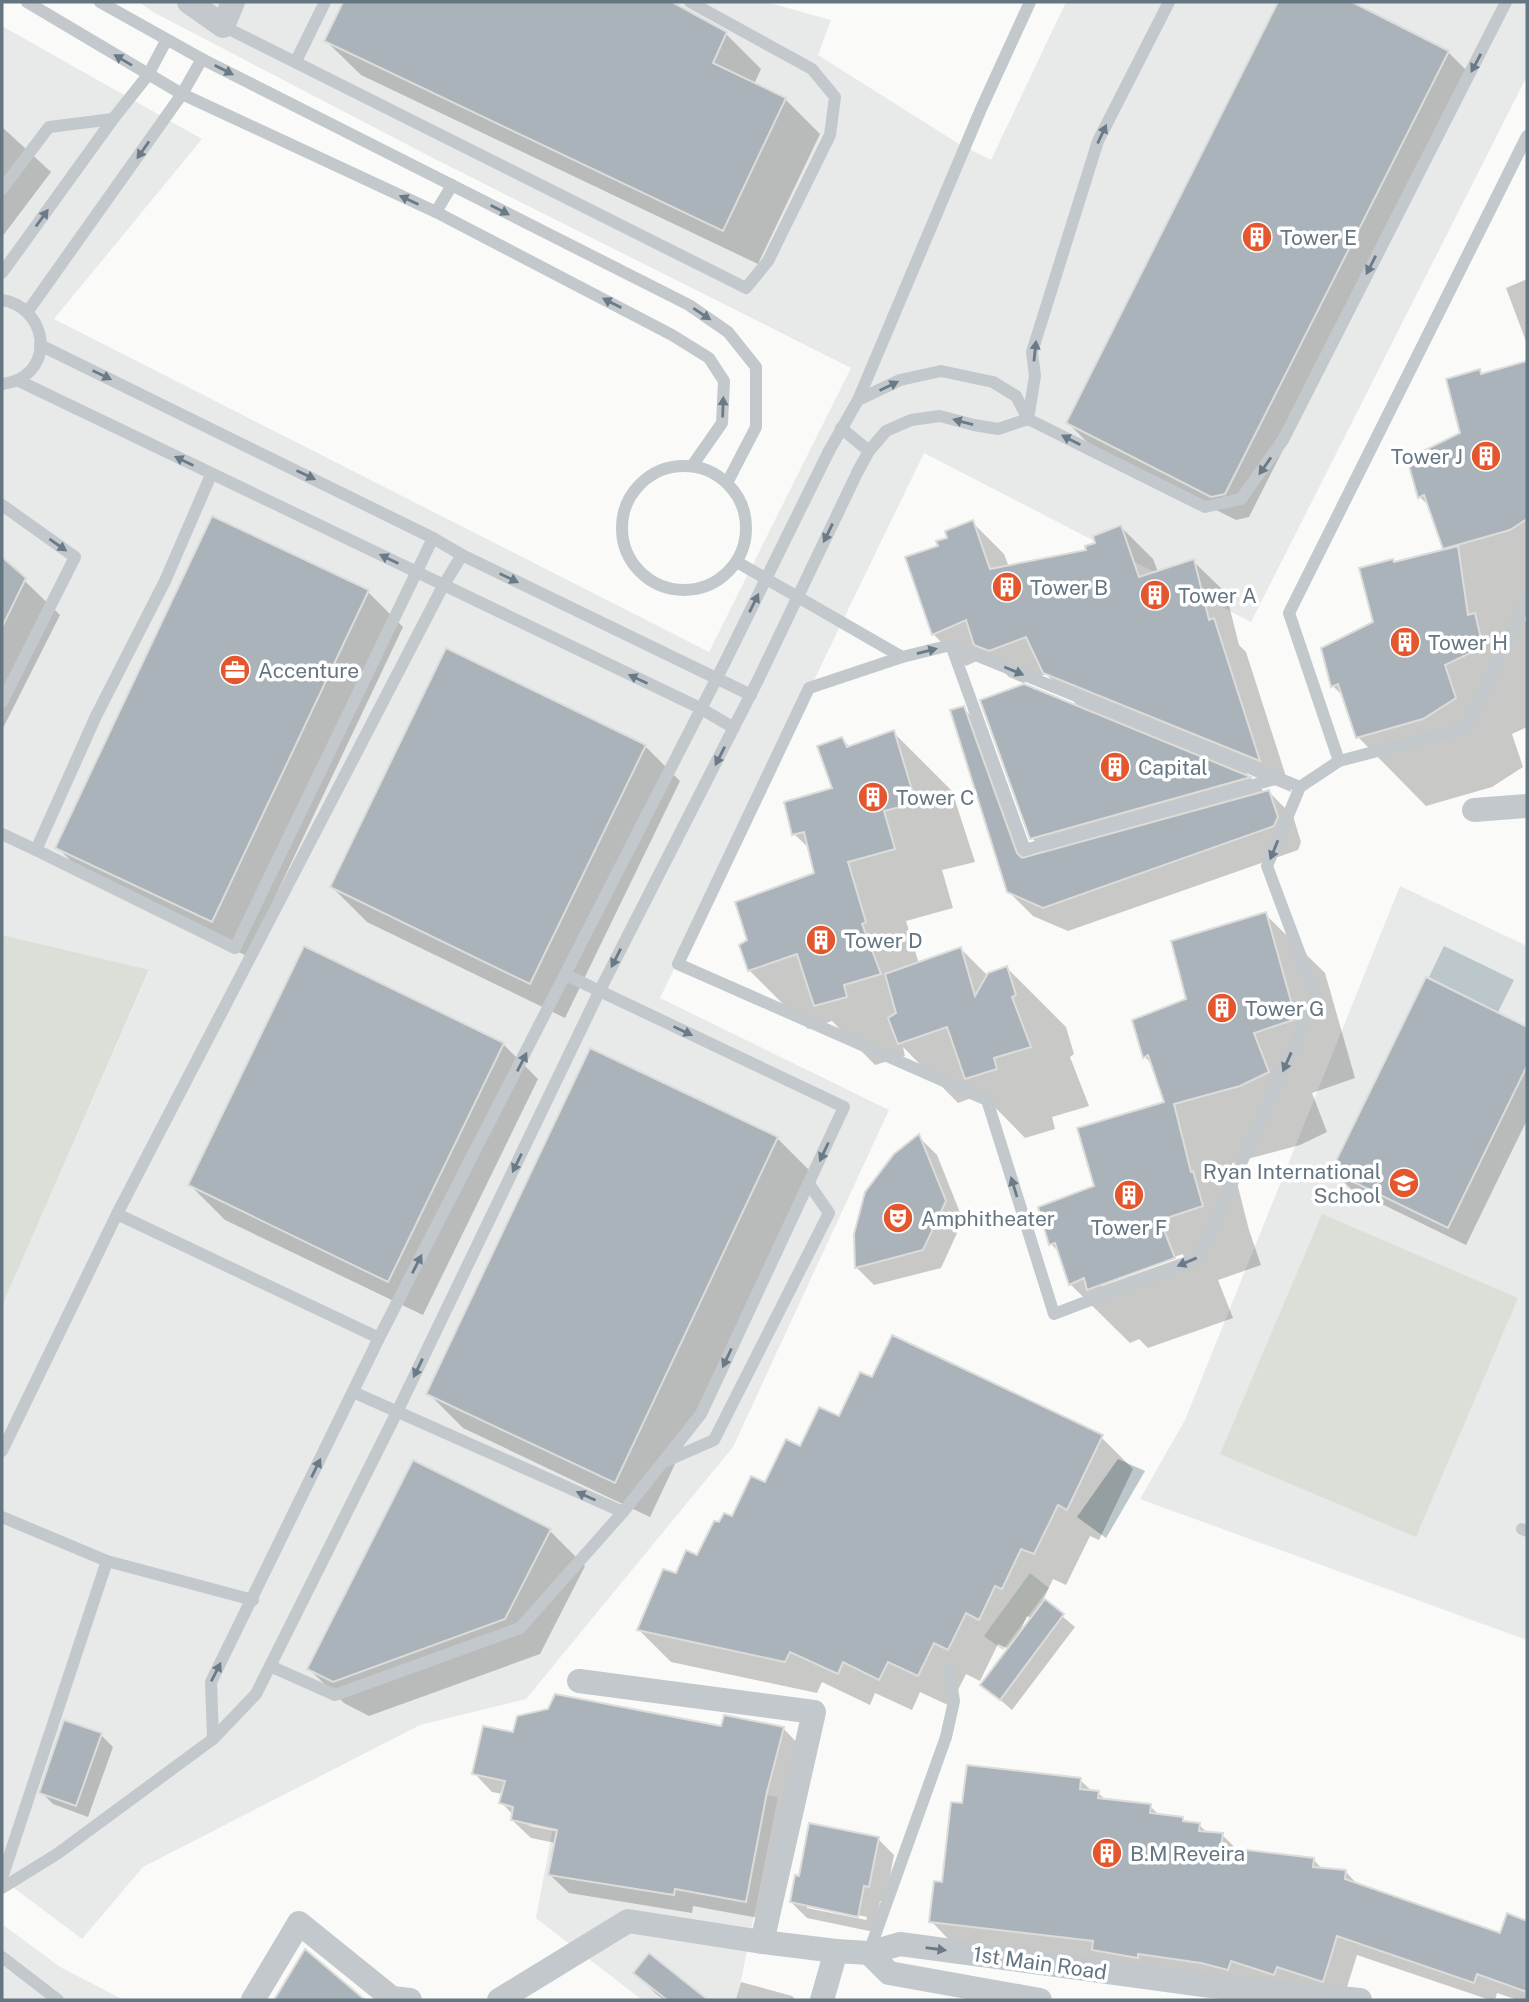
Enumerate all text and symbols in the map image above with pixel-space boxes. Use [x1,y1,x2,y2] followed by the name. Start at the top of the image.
[1470,53,1482,73] one-way arrow
[113,54,132,66] one-way arrow
[214,65,234,76] one-way arrow
[1096,124,1107,144] one-way arrow
[136,141,150,159] one-way arrow
[399,194,419,205] one-way arrow
[490,204,510,215] one-way arrow
[35,208,49,227] one-way arrow
[1240,220,1274,254] building icon: Tower E
[1280,225,1357,250] place label: Tower E
[1365,255,1377,275] one-way arrow
[602,298,622,309] one-way arrow
[693,307,711,321] one-way arrow
[1029,340,1040,362] one-way arrow
[92,370,112,381] one-way arrow
[879,380,899,391] one-way arrow
[717,396,728,418] one-way arrow
[951,416,973,427] one-way arrow
[1061,434,1081,445] one-way arrow
[1469,439,1503,473] building icon: Tower J
[1391,444,1463,469] place label: Tower J
[174,456,194,467] one-way arrow
[1258,457,1272,475] one-way arrow
[296,470,316,481] one-way arrow
[823,523,834,543] one-way arrow
[49,538,67,552] one-way arrow
[379,554,399,565] one-way arrow
[990,570,1024,604] building icon: Tower B
[499,572,519,583] one-way arrow
[1030,575,1108,600] place label: Tower B
[1138,578,1172,612] building icon: Tower A
[1178,583,1257,608] place label: Tower A
[749,593,760,613] one-way arrow
[1388,625,1422,659] building icon: Tower H
[1428,630,1508,655] place label: Tower H
[916,645,938,656] one-way arrow
[218,653,252,687] office icon: Accenture
[258,658,359,683] place label: Accenture
[1004,666,1025,677] one-way arrow
[628,673,648,685] one-way arrow
[714,746,726,766] one-way arrow
[1098,750,1132,784] building icon: Capital
[1138,755,1208,780] place label: Capital
[856,780,890,814] building icon: Tower C
[896,785,975,810] place label: Tower C
[1268,840,1279,861] one-way arrow
[804,923,838,957] building icon: Tower D
[844,928,923,953] place label: Tower D
[611,948,622,968] one-way arrow
[1205,991,1239,1025] building icon: Tower G
[1245,996,1325,1021] place label: Tower G
[673,1025,693,1037] one-way arrow
[515,1051,527,1071] one-way arrow
[1281,1051,1292,1072] one-way arrow
[818,1142,829,1162] one-way arrow
[511,1153,523,1173] one-way arrow
[1203,1159,1381,1208] place label: Ryan International School
[1387,1166,1421,1200] school or university icon: Ryan International School
[1008,1176,1019,1197] one-way arrow
[1112,1178,1146,1212] building icon: Tower F
[881,1201,915,1235] theatre icon: Amphitheater
[921,1206,1055,1231] place label: Amphitheater
[1091,1215,1167,1240] place label: Tower F
[412,1254,423,1274] one-way arrow
[1177,1257,1198,1268] one-way arrow
[722,1348,733,1368] one-way arrow
[413,1358,424,1378] one-way arrow
[311,1458,322,1478] one-way arrow
[576,1490,596,1502] one-way arrow
[211,1662,222,1682] one-way arrow
[1090,1836,1124,1870] building icon: B.M Reveira
[1130,1841,1245,1866] place label: B.M Reveira
[972,1941,1108,1985] street label: 1st Main Road
[925,1944,947,1955] one-way arrow

